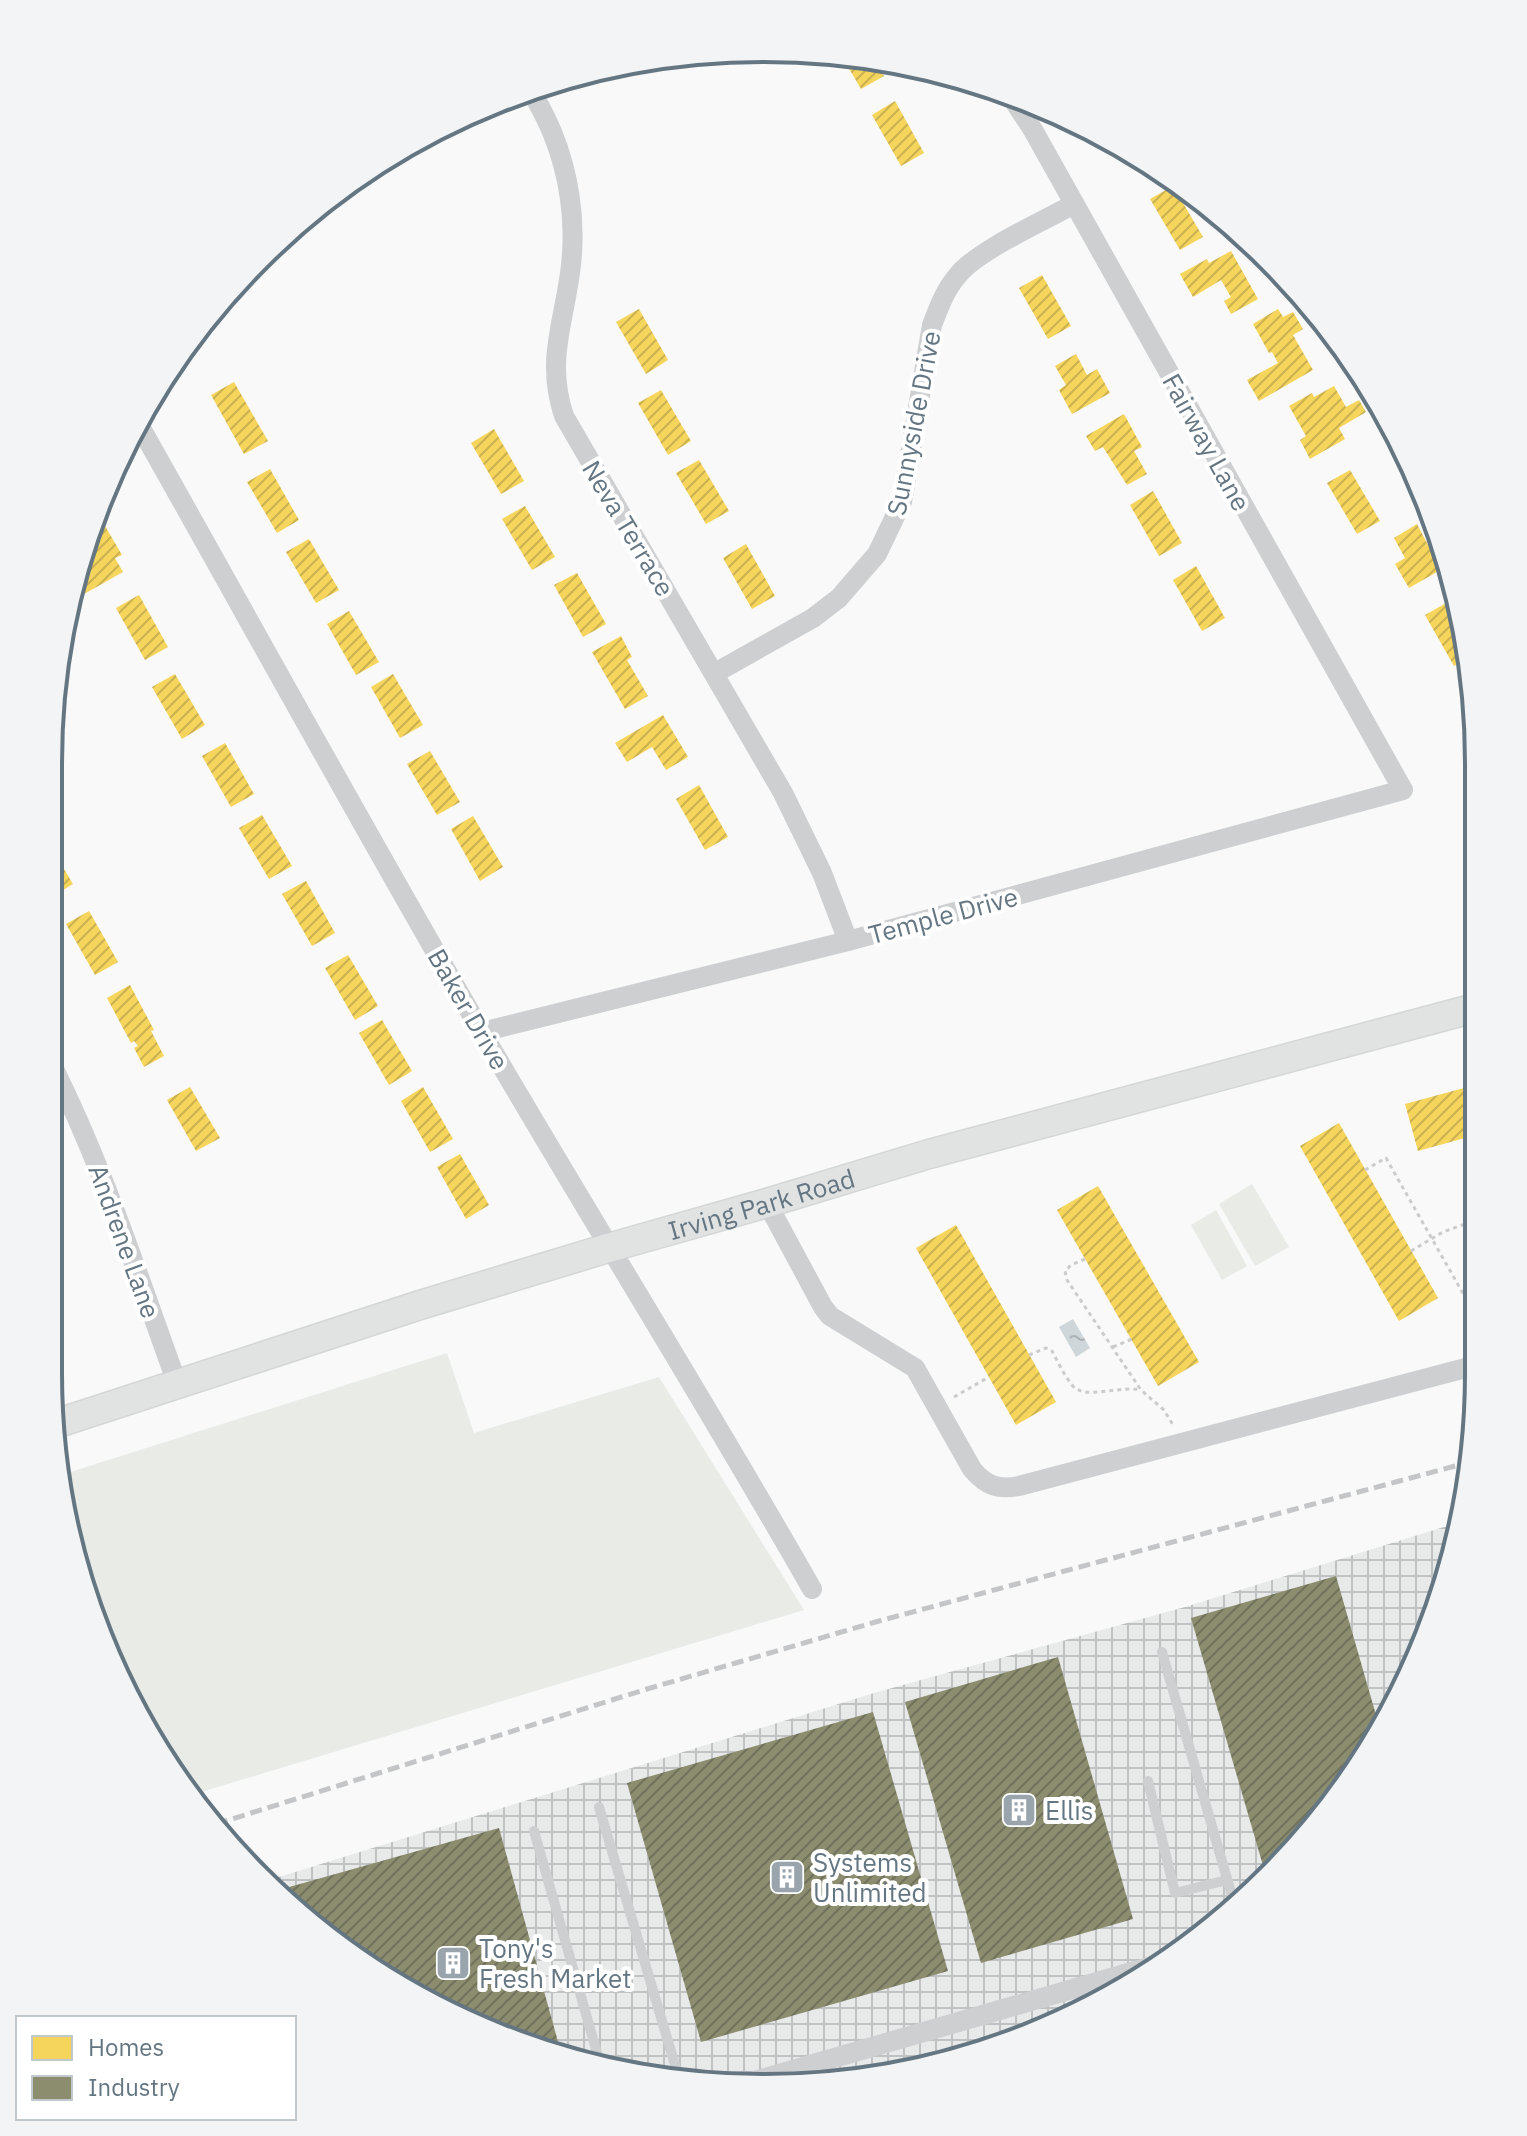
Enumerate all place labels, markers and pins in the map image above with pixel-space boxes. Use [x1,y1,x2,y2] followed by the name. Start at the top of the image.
[1000,1791,1038,1829] building icon: Ellis
[1045,1793,1093,1827] place label: Ellis
[813,1845,927,1909] place label: Systems Unlimited
[768,1858,806,1896] building icon: Systems Unlimited
[479,1931,631,1995] place label: Tony's Fresh Market
[434,1944,472,1982] building icon: Tony's Fresh Market

